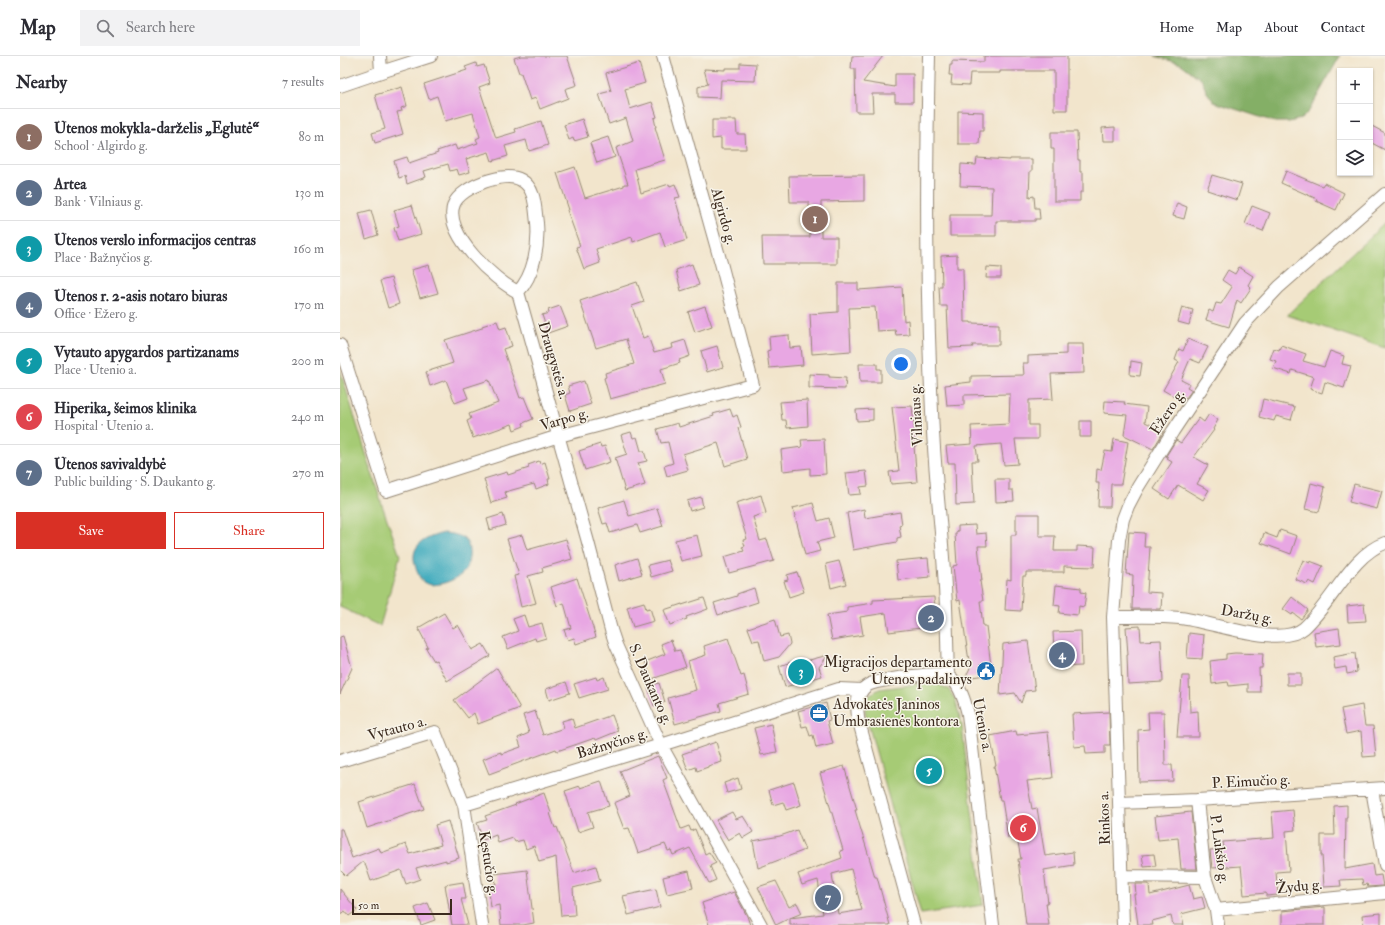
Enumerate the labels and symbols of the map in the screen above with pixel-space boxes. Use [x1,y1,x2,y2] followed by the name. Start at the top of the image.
[706,185,741,247] street label: Algirdo g.
[802,204,828,234] pin: 1
[533,319,574,401] street label: Draugystės a.
[891,354,911,374] your location
[905,383,928,447] street label: Vilniaus g.
[1146,386,1189,439] street label: Ežero g.
[538,404,591,436] street label: Varpo g.
[1219,601,1274,628] street label: Daržų g.
[918,603,944,633] pin: 2
[1049,640,1075,670] pin: 4
[624,641,677,728] street label: S. Daukanto g.
[824,653,972,690] place label: Migracijos departamento Utenos padalinys
[788,657,814,687] pin: 3
[975,660,997,682] public building icon: Migracijos departamento Utenos padalinys
[832,695,960,731] place label: Advokatės Janinos Umbrasienės kontora
[968,696,997,754] street label: Utenio a.
[808,702,830,724] office icon: Advokatės Janinos Umbrasienės kontora
[366,712,429,745] street label: Vytauto a.
[574,724,650,763] street label: Bažnyčios g.
[916,756,942,786] pin: 5
[1211,770,1291,793] street label: P. Eimučio g.
[1094,790,1115,845] street label: Rinkos a.
[1010,813,1036,843] pin: 6
[1205,813,1234,885] street label: P. Lukšio g.
[474,830,503,897] street label: Kęstučio g.
[1275,873,1323,898] street label: Žydų g.
[815,883,841,913] pin: 7
[352,897,452,916] scale bar

